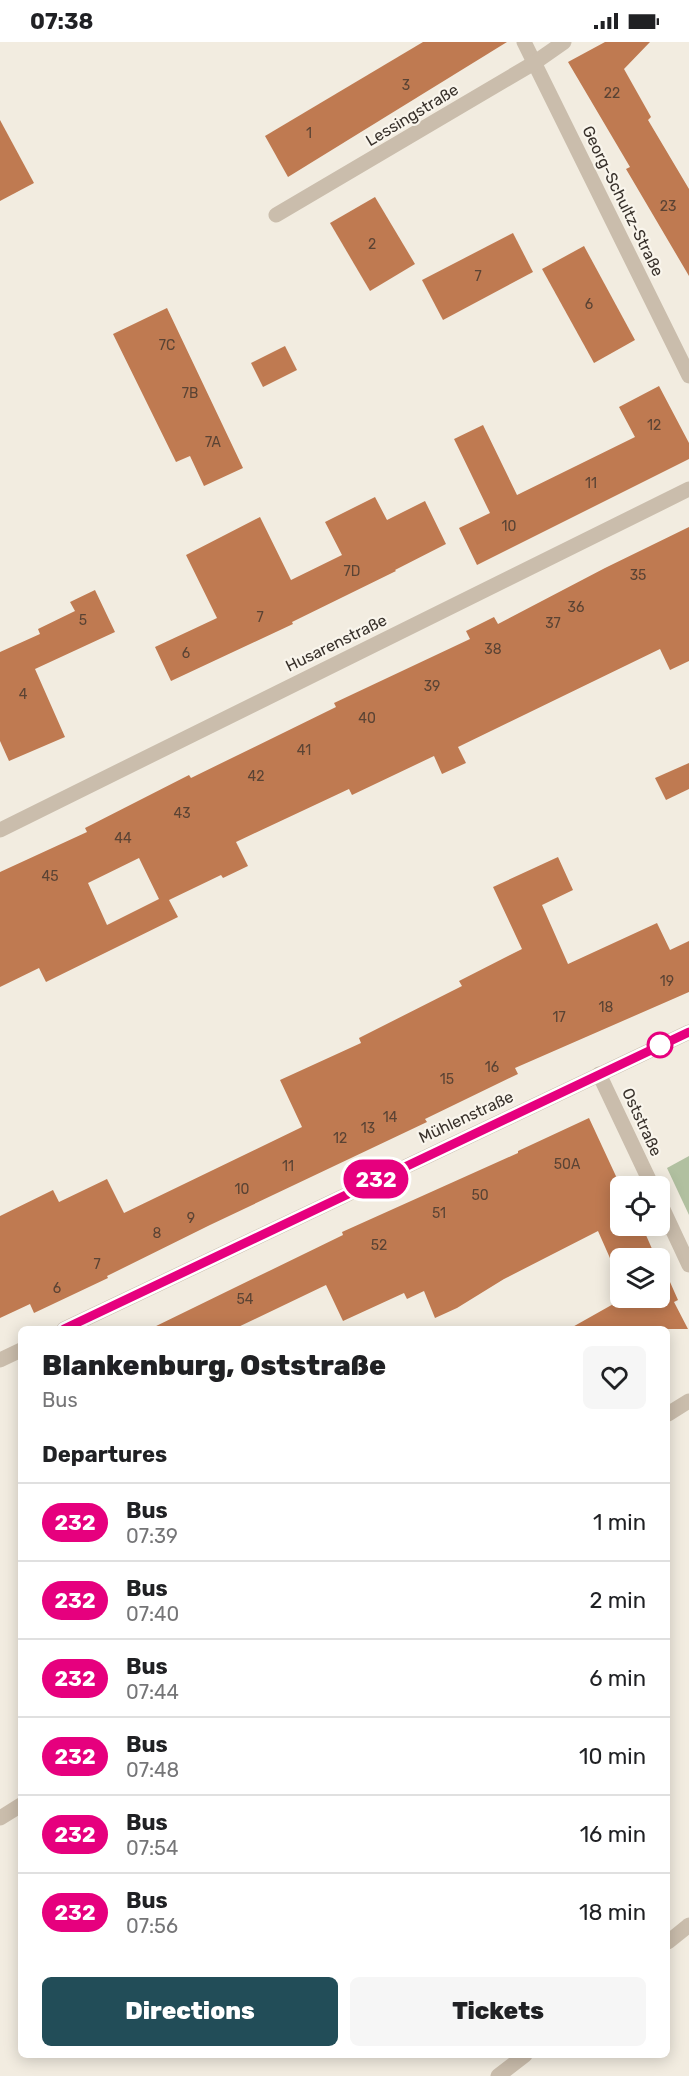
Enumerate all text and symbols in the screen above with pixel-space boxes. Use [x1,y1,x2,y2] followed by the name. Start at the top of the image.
[30,8,93,35] text: 07:38
[402,77,410,94] house number: 3
[362,80,462,150] street label: Lessingstraße
[604,85,620,102] house number: 22
[578,123,668,279] street label: Georg-Schultz-Straße
[306,125,312,142] house number: 1
[660,198,676,215] house number: 23
[368,236,376,253] house number: 2
[474,268,482,285] house number: 7
[585,296,593,313] house number: 6
[159,337,175,354] house number: 7C
[182,385,198,402] house number: 7B
[647,417,661,434] house number: 12
[205,434,222,451] house number: 7A
[585,475,597,492] house number: 11
[502,518,517,535] house number: 10
[344,563,360,580] house number: 7D
[630,567,646,584] house number: 35
[568,599,584,616] house number: 36
[256,609,264,626] house number: 7
[282,610,390,676] street label: Husarenstraße
[79,612,87,629] house number: 5
[545,615,561,632] house number: 37
[484,641,502,658] house number: 38
[182,645,190,662] house number: 6
[424,678,440,695] house number: 39
[19,686,28,703] house number: 4
[358,710,376,727] house number: 40
[297,742,311,759] house number: 41
[248,768,264,785] house number: 42
[173,805,191,822] house number: 43
[114,830,132,847] house number: 44
[41,868,59,885] house number: 45
[660,973,674,990] house number: 19
[599,999,614,1016] house number: 18
[552,1009,566,1026] house number: 17
[647,1032,673,1058] unlabelled marker
[485,1059,499,1076] house number: 16
[440,1071,454,1088] house number: 15
[618,1085,666,1159] street label: Oststraße
[416,1087,516,1147] street label: Mühlenstraße
[383,1109,398,1126] house number: 14
[361,1120,375,1137] house number: 13
[333,1130,347,1147] house number: 12
[554,1156,581,1173] house number: 50A
[282,1158,294,1175] house number: 11
[342,1160,410,1198] line badge: 232
[355,1167,397,1192] text: 232
[610,1176,670,1308] map controls
[610,1176,670,1236] button: locate
[235,1181,250,1198] house number: 10
[471,1187,489,1204] house number: 50
[432,1205,446,1222] house number: 51
[187,1210,195,1227] house number: 9
[153,1225,162,1242] house number: 8
[371,1237,387,1254] house number: 52
[610,1248,670,1308] button: layers
[93,1256,101,1273] house number: 7
[53,1280,61,1297] house number: 6
[236,1291,254,1308] house number: 54
[583,1346,646,1409] button: heart
[42,1349,386,1382] text: Blankenburg, Oststraße
[42,1388,78,1412] text: Bus
[42,1441,167,1468] text: Departures
[126,1497,168,1524] text: Bus
[593,1509,646,1536] text: 1 min
[54,1510,96,1535] text: 232
[126,1524,178,1548] text: 07:39
[126,1575,168,1602] text: Bus
[589,1587,646,1614] text: 2 min
[54,1588,96,1613] text: 232
[126,1602,179,1626] text: 07:40
[126,1653,168,1680] text: Bus
[589,1665,646,1692] text: 6 min
[54,1666,96,1691] text: 232
[126,1680,179,1704] text: 07:44
[126,1731,168,1758] text: Bus
[579,1743,646,1770] text: 10 min
[54,1744,96,1769] text: 232
[126,1758,179,1782] text: 07:48
[126,1809,168,1836] text: Bus
[580,1821,646,1848] text: 16 min
[54,1822,96,1847] text: 232
[126,1836,178,1860] text: 07:54
[126,1887,168,1914] text: Bus
[579,1899,646,1926] text: 18 min
[54,1900,96,1925] text: 232
[126,1914,178,1938] text: 07:56
[42,1977,338,2046] button: Directions
[350,1977,646,2046] button: Tickets

